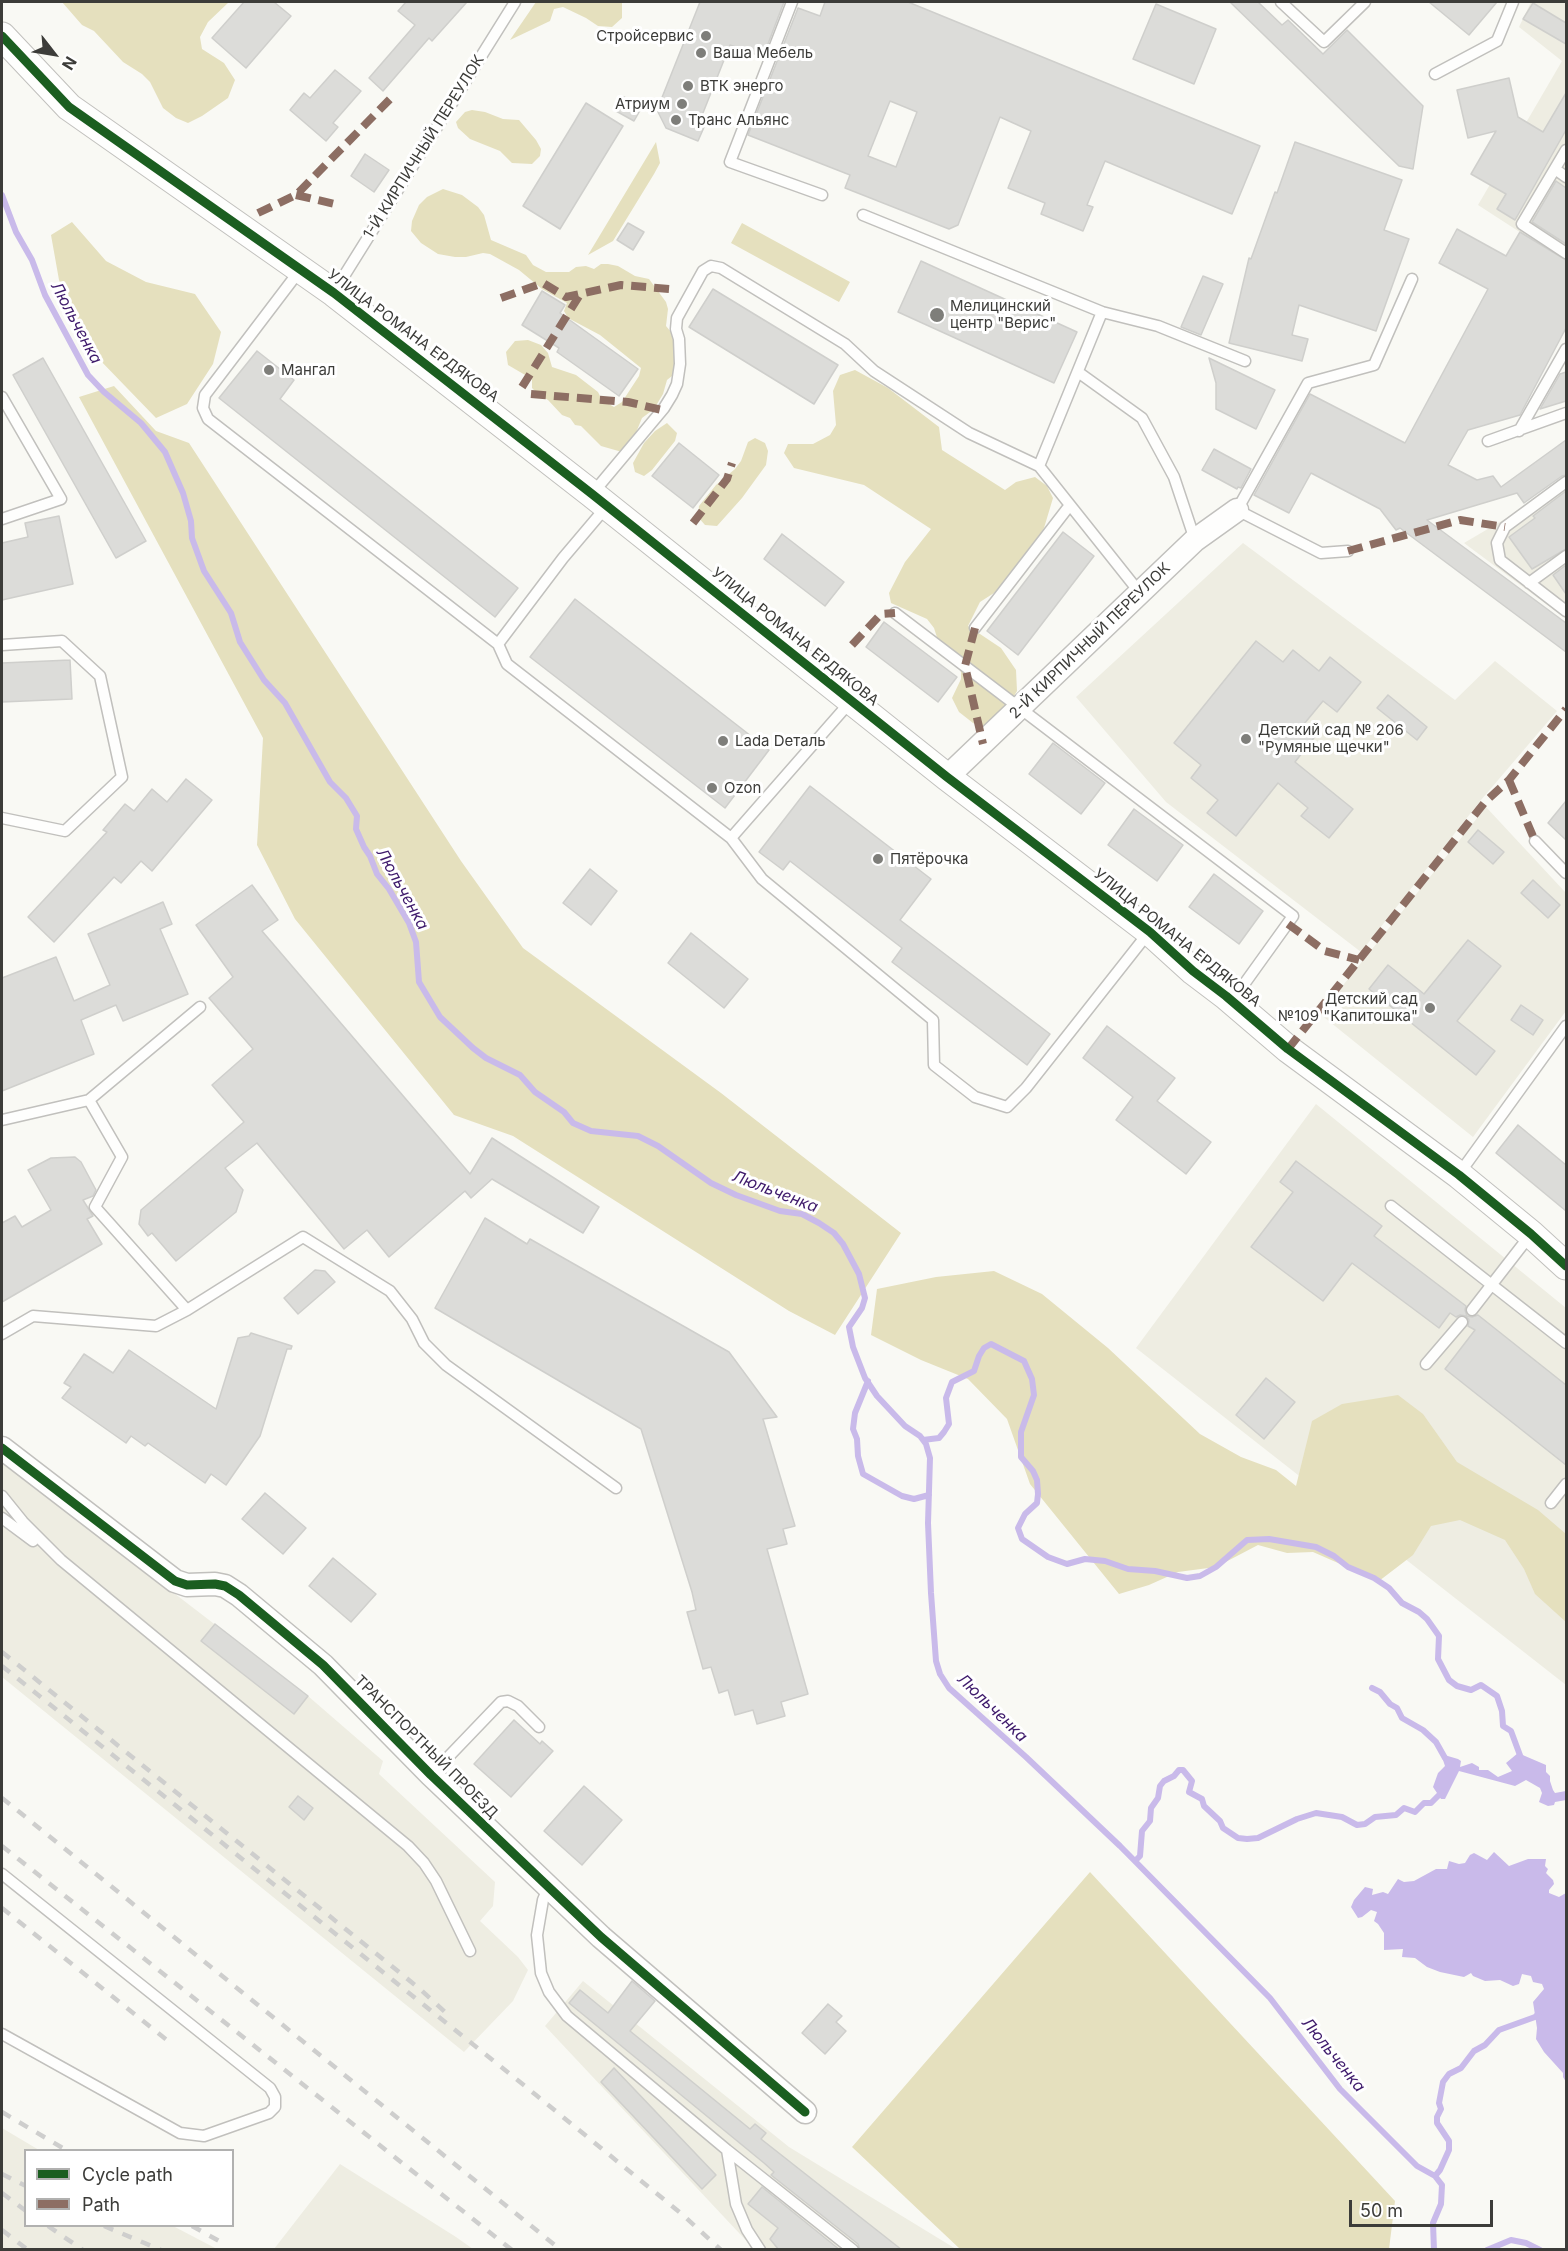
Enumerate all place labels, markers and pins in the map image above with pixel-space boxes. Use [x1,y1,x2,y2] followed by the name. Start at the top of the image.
[596,27,694,45] place label: Стройсервис
[699,29,713,43] marker: Стройсервис
[713,44,813,62] place label: Ваша Мебель
[694,46,708,60] marker: Ваша Мебель
[700,77,784,95] place label: ВТК энерго
[681,79,695,93] marker: ВТК энерго
[615,95,670,113] place label: Атриум
[675,97,689,111] marker: Атриум
[688,111,789,129] place label: Транс Альянс
[669,113,683,127] marker: Транс Альянс
[950,297,1056,332] place label: Мелицинский центр "Верис"
[928,306,946,324] marker: Мелицинский центр "Верис"
[281,361,335,379] place label: Мангал
[262,363,276,377] marker: Мангал
[1258,721,1404,756] place label: Детский сад № 206 "Румяные щечки"
[735,732,826,750] place label: Lada Dеталь
[1239,732,1253,746] marker: Детский сад № 206 "Румяные щечки"
[716,734,730,748] marker: Lada Dеталь
[724,779,761,797] place label: Ozon
[705,781,719,795] marker: Ozon
[890,850,968,868] place label: Пятёрочка
[871,852,885,866] marker: Пятёрочка
[1278,990,1418,1025] place label: Детский сад №109 "Капитошка"
[1423,1001,1437,1015] marker: Детский сад №109 "Капитошка"

